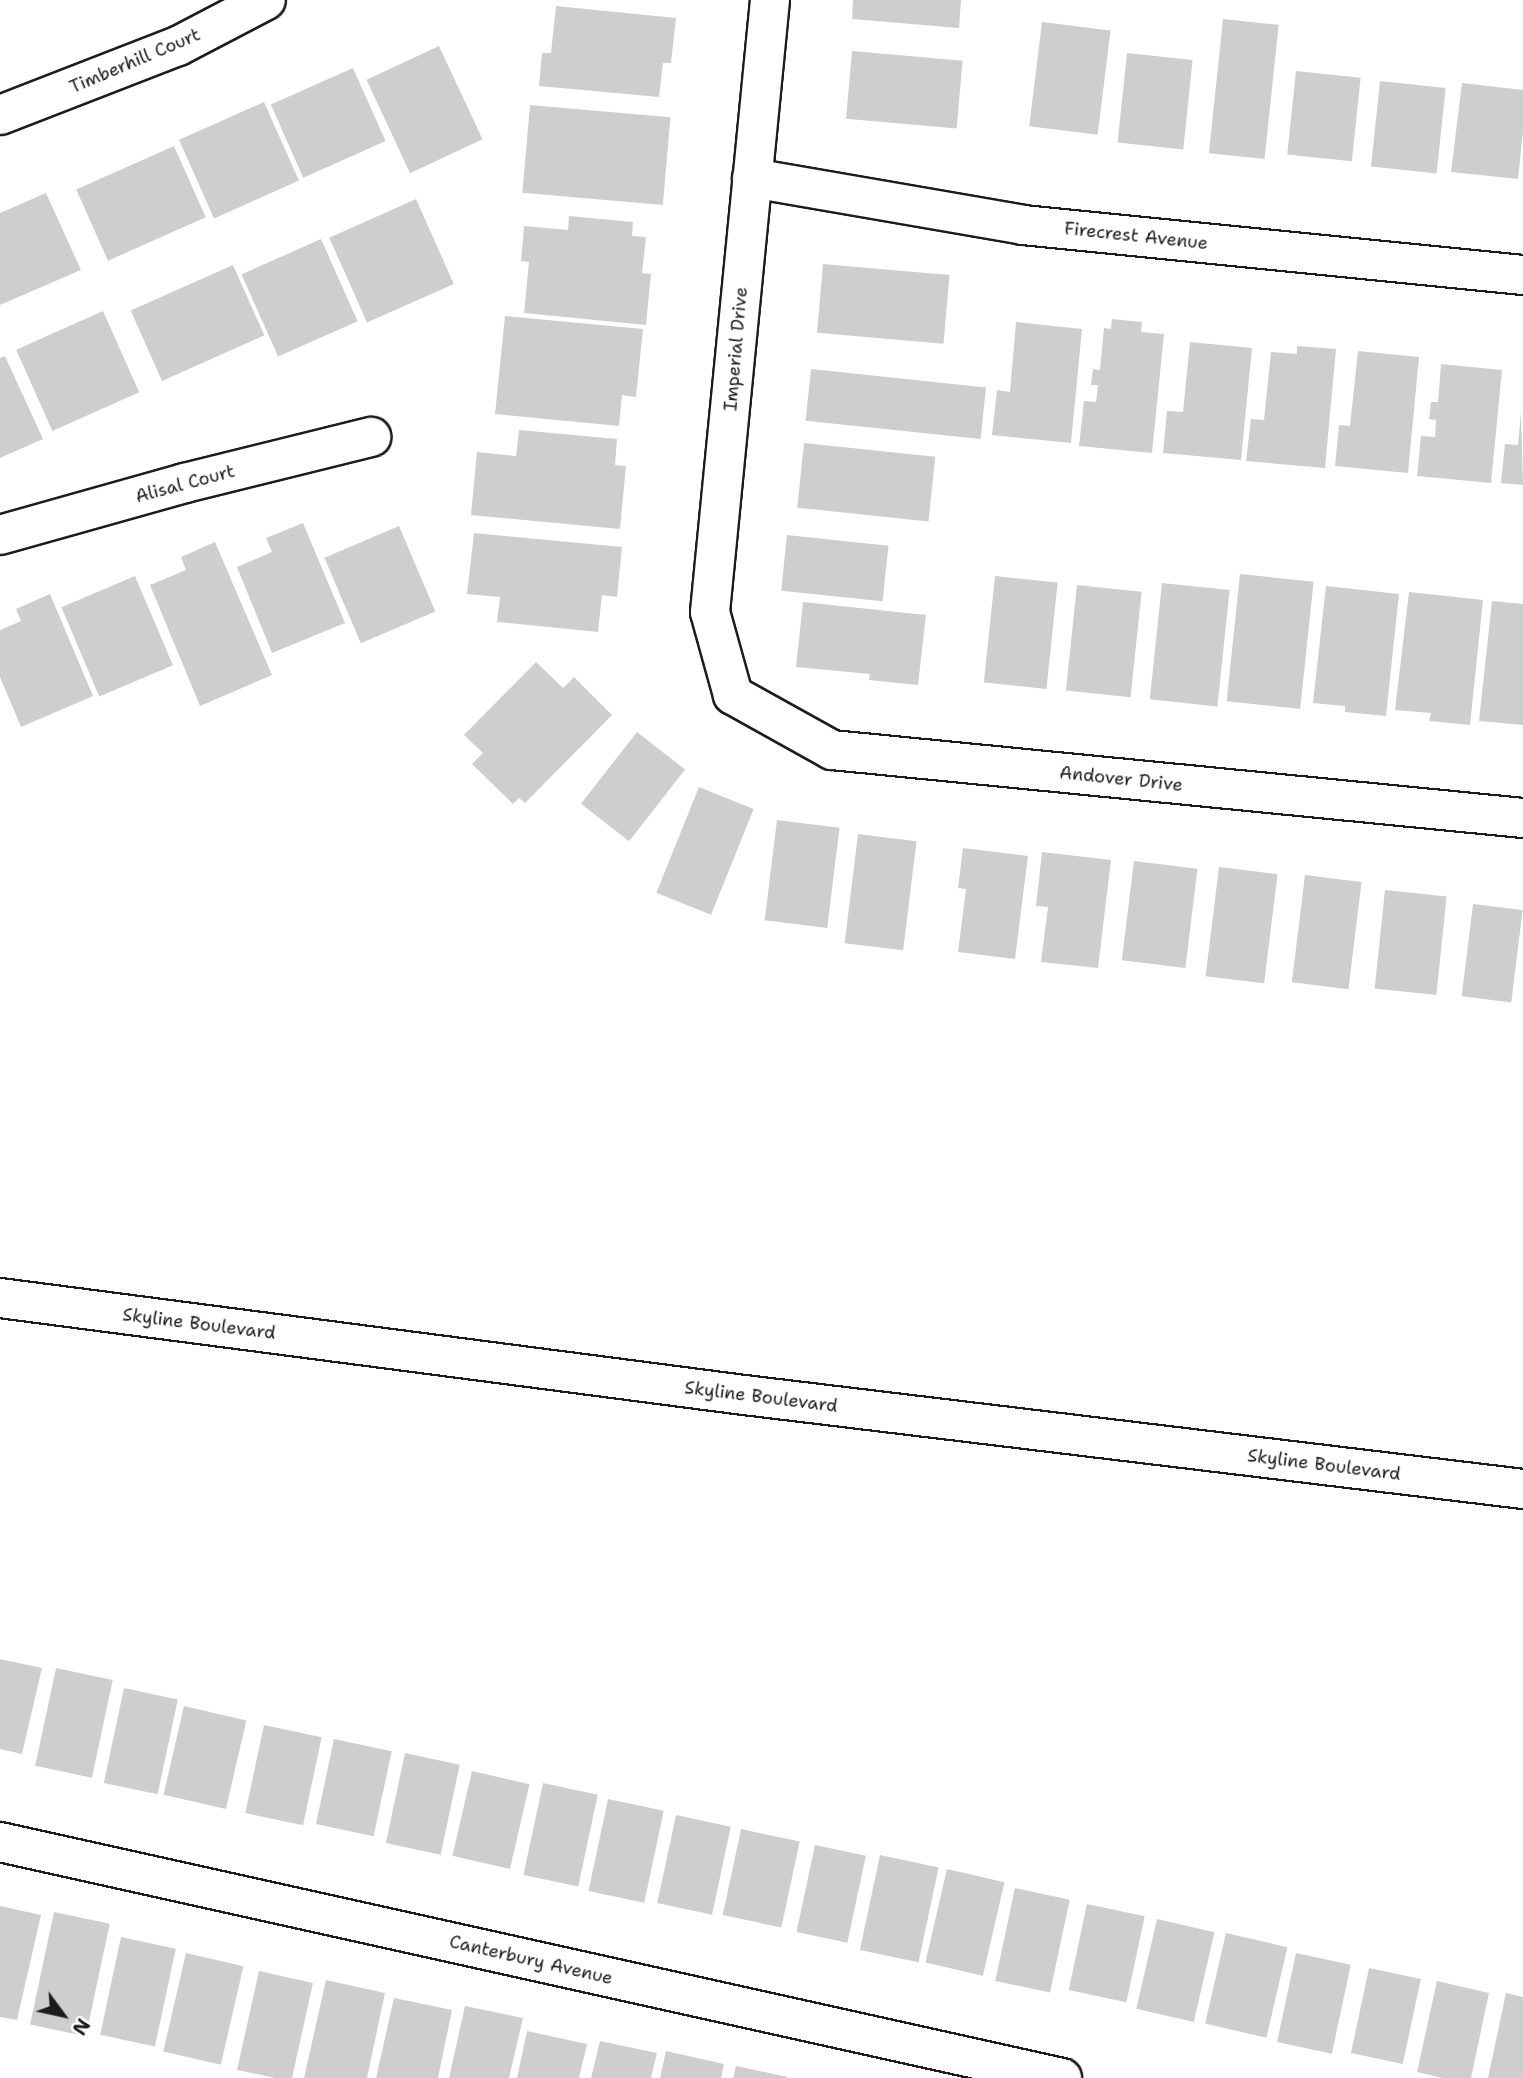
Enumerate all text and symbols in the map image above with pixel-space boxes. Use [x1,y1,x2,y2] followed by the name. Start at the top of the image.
[66,24,204,98] street label: Timberhill Court
[1063,218,1209,254] street label: Firecrest Avenue
[720,286,752,412] street label: Imperial Drive
[133,460,237,508] street label: Alisal Court
[1058,762,1184,796] street label: Andover Drive
[121,1304,277,1344] street label: Skyline Boulevard
[683,1377,839,1417] street label: Skyline Boulevard
[1246,1445,1402,1485] street label: Skyline Boulevard
[447,1931,615,1989] street label: Canterbury Avenue
[28,1980,98,2050] north arrow
[66,2014,96,2040] text: N

